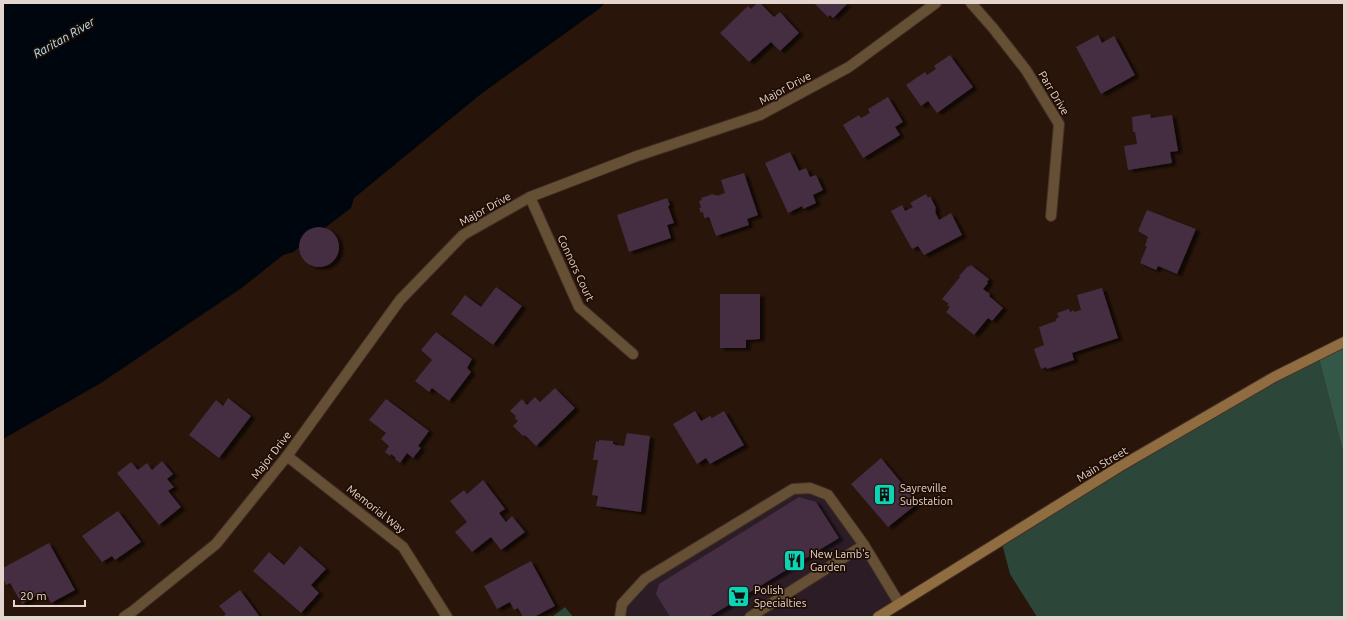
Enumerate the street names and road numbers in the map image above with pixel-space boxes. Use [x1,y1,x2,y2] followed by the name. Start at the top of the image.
[757,69,813,107] street label: Major Drive
[1036,69,1072,117] street label: Parr Drive
[457,190,513,228] street label: Major Drive
[555,233,597,304] street label: Connors Court
[249,429,293,481] street label: Major Drive
[1074,444,1130,484] street label: Main Street
[345,483,408,536] street label: Memorial Way

